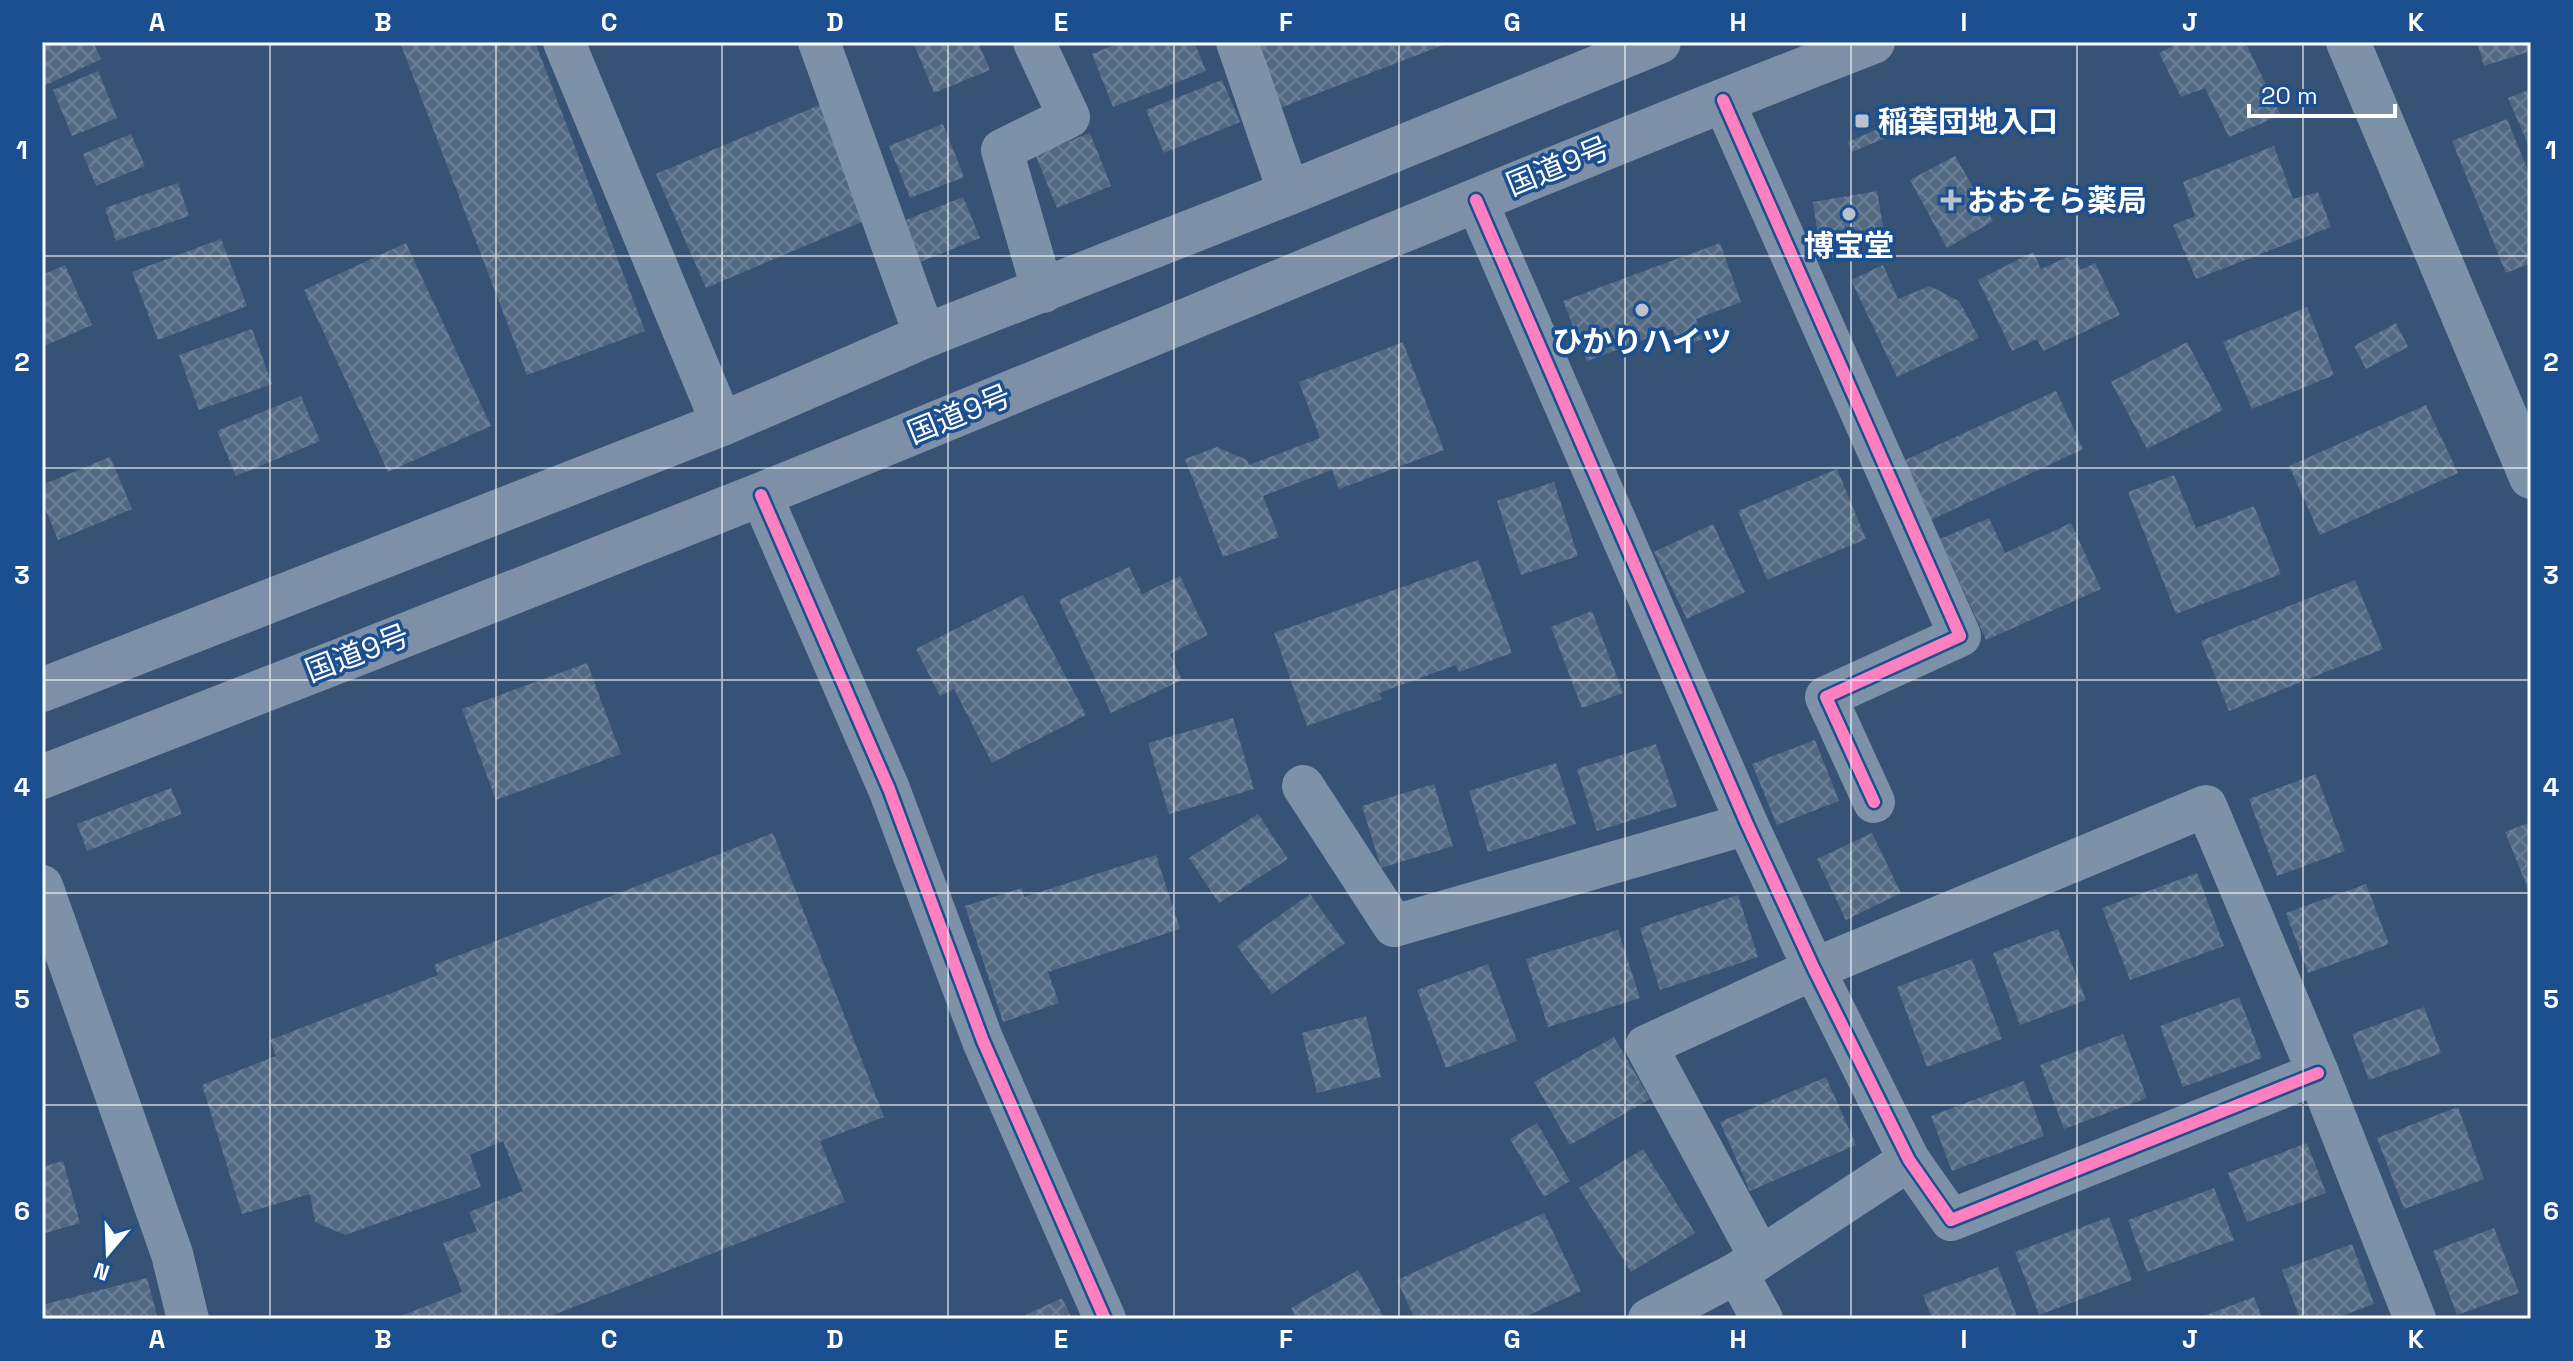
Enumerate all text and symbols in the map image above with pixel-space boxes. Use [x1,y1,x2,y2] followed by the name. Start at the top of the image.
[149,5,166,39] text: A
[374,5,392,39] text: B
[601,5,617,39] text: C
[826,5,844,39] text: D
[1054,5,1068,39] text: E
[1279,5,1293,39] text: F
[1503,5,1521,39] text: G
[1729,5,1747,39] text: H
[1961,5,1967,39] text: I
[2182,5,2198,39] text: J
[2408,5,2425,39] text: K
[2249,68,2395,118] scale bar
[2261,80,2318,111] text: 20 m
[1878,102,2058,141] place label: 稲葉団地入口
[1853,112,1871,130] marker: 稲葉団地入口
[1500,128,1616,204] street label: 国道9号
[16,133,28,167] text: 1
[2545,133,2557,167] text: 1
[1967,181,2147,220] place label: おおそら薬局
[1942,191,1960,209] marker: おおそら薬局
[1840,205,1858,223] marker: 博宝堂
[1804,226,1894,265] place label: 博宝堂
[1633,301,1651,319] marker: ひかりハイツ
[1552,322,1732,361] place label: ひかりハイツ
[14,345,30,379] text: 2
[2543,345,2559,379] text: 2
[901,376,1017,452] street label: 国道9号
[14,558,30,592] text: 3
[2543,558,2559,592] text: 3
[299,615,415,691] street label: 国道9号
[14,770,30,804] text: 4
[2543,770,2559,804] text: 4
[14,982,30,1016] text: 5
[2543,982,2559,1016] text: 5
[14,1194,30,1228] text: 6
[2543,1194,2559,1228] text: 6
[68,1213,148,1293] north arrow
[90,1256,113,1288] text: N
[149,1322,166,1356] text: A
[374,1322,392,1356] text: B
[601,1322,617,1356] text: C
[826,1322,844,1356] text: D
[1054,1322,1068,1356] text: E
[1279,1322,1293,1356] text: F
[1503,1322,1521,1356] text: G
[1729,1322,1747,1356] text: H
[1961,1322,1967,1356] text: I
[2182,1322,2198,1356] text: J
[2408,1322,2425,1356] text: K

